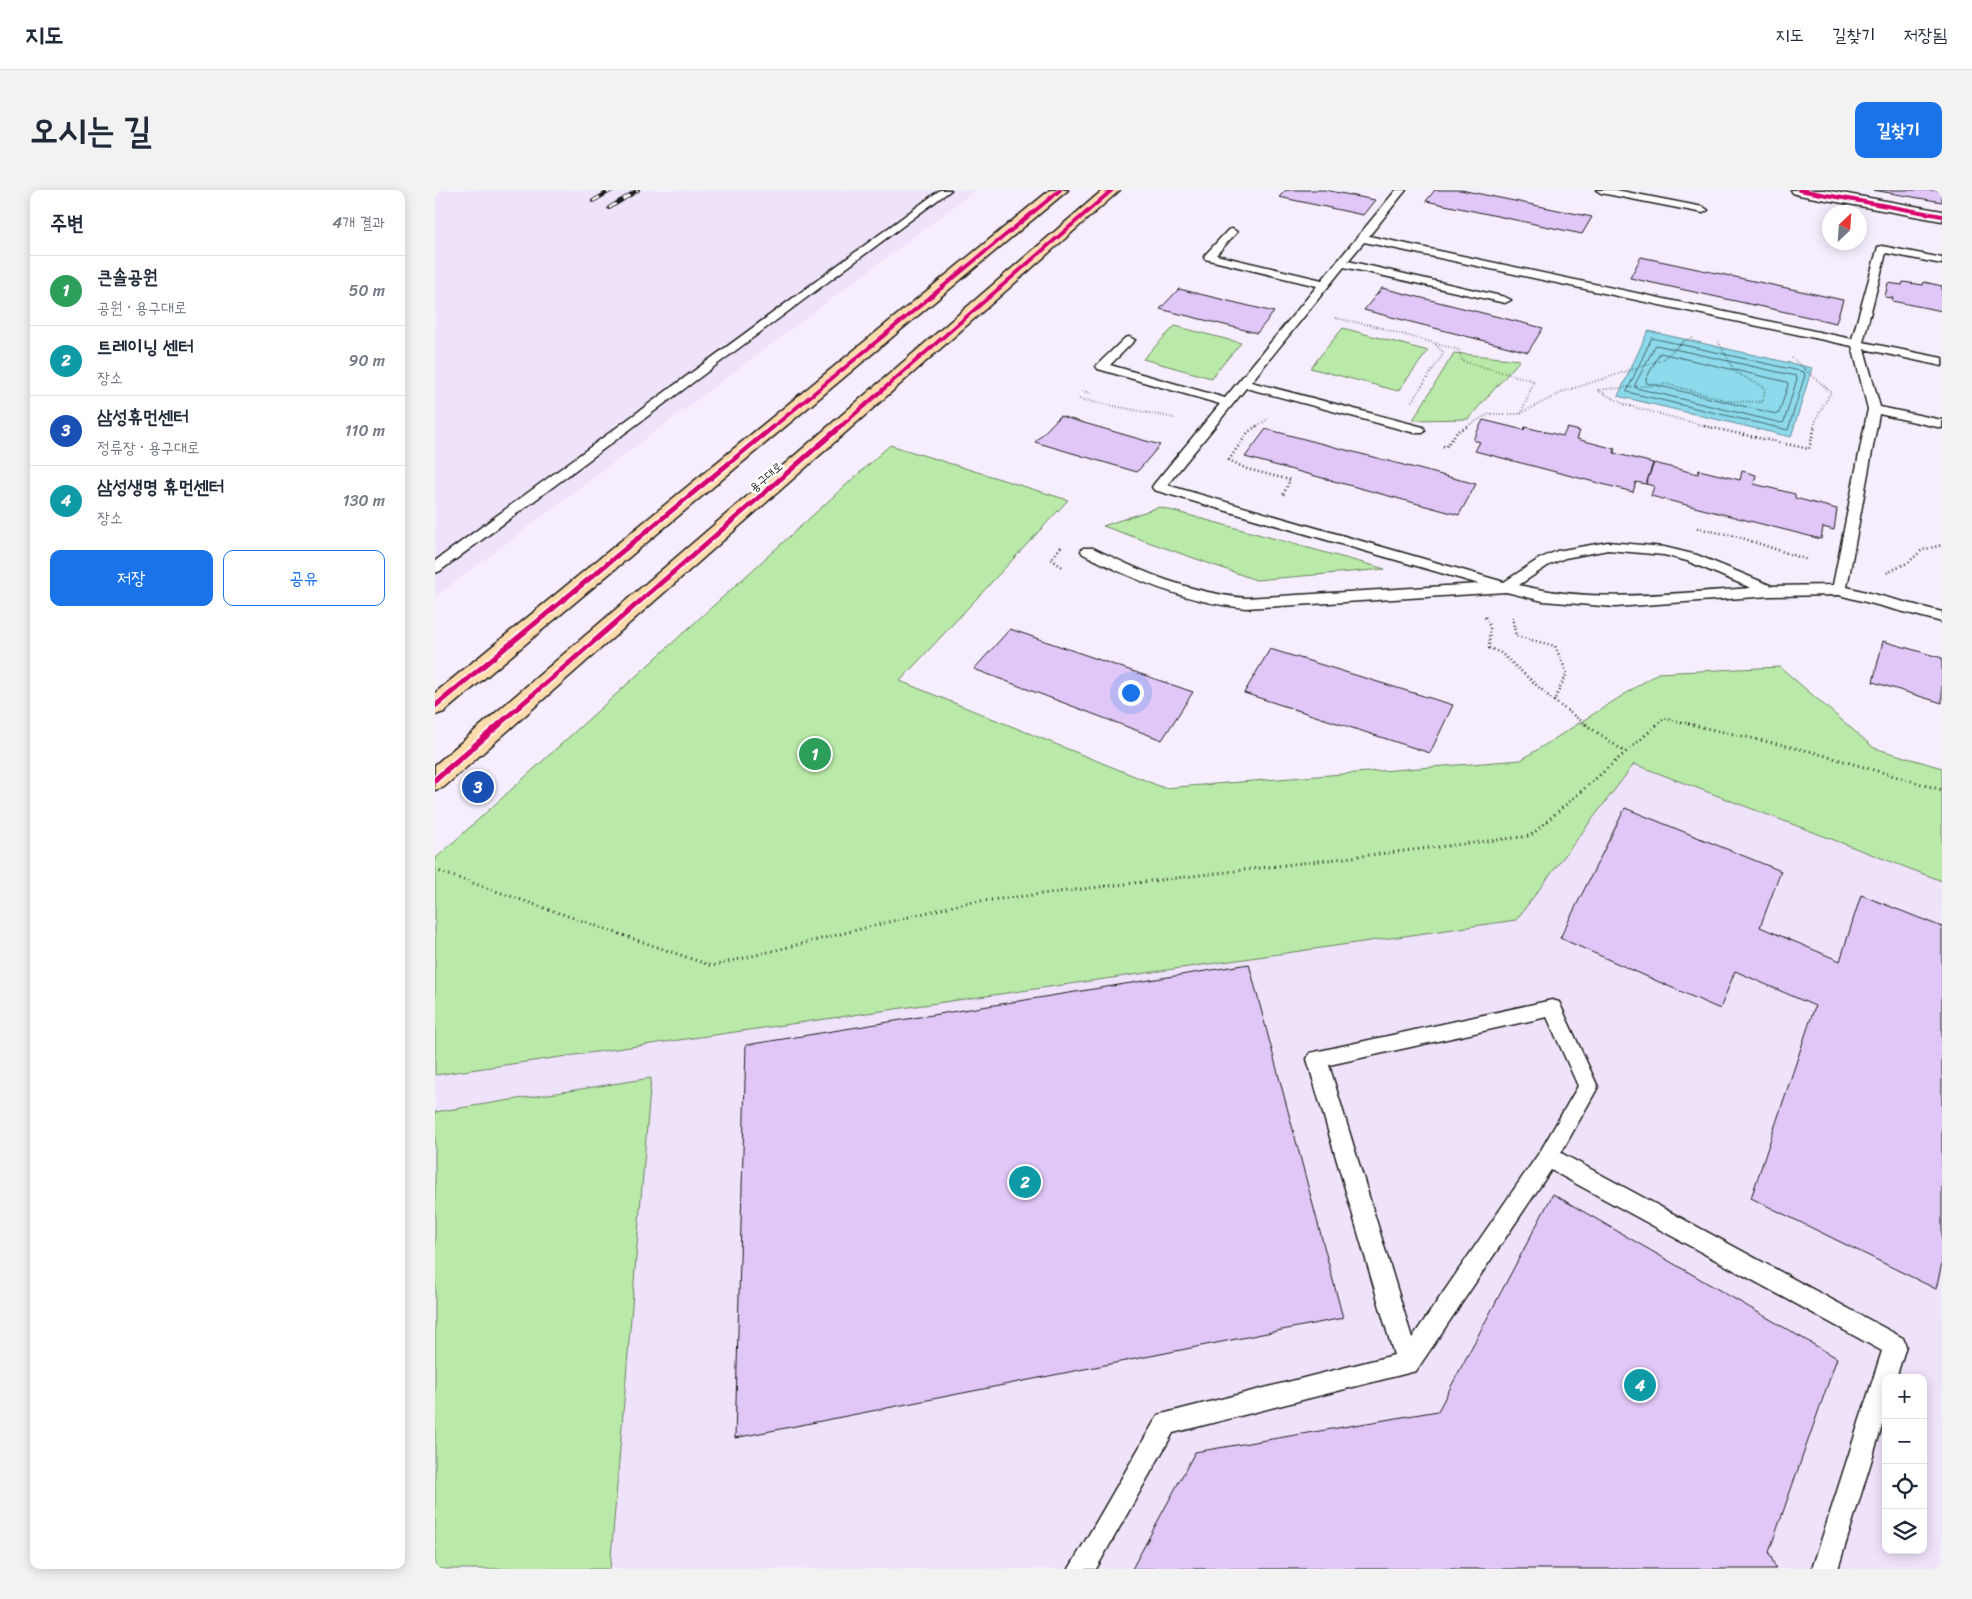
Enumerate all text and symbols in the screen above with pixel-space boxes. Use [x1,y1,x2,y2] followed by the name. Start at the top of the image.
[25,14,64,56] text: 지도
[1775,19,1804,51] text: 지도
[1832,19,1876,51] text: 길찾기
[1904,19,1947,51] text: 저장됨
[30,99,152,161] text: 오시는 길
[1855,102,1942,158] button: 길찾기
[50,204,84,242] text: 주변
[1822,205,1867,250] north arrow
[332,208,385,237] text: 4개 결과
[97,260,158,293] text: 큰솔공원
[63,276,69,305] text: 1
[349,276,385,305] text: 50 m
[97,293,187,322] text: 공원 · 용구대로
[97,330,194,363] text: 트레이닝 센터
[61,346,71,375] text: 2
[349,346,385,375] text: 90 m
[97,363,123,392] text: 장소
[97,400,189,433] text: 삼성휴먼센터
[62,416,70,445] text: 3
[345,416,385,445] text: 110 m
[97,433,200,462] text: 정류장 · 용구대로
[744,456,788,498] street label: 용구대로
[97,470,224,503] text: 삼성생명 휴먼센터
[61,486,71,515] text: 4
[343,486,385,515] text: 130 m
[97,503,123,532] text: 장소
[50,550,213,606] button: 저장
[223,550,385,606] button: 공유
[1118,680,1144,706] your location
[799,735,831,773] pin: 1
[462,768,494,806] pin: 3
[1009,1163,1041,1201] pin: 2
[1624,1366,1656,1404] pin: 4
[1882,1374,1927,1554] map controls
[1882,1374,1927,1419] button: +
[1882,1419,1927,1464] button: −
[1882,1464,1927,1509] button: locate
[1882,1509,1927,1554] button: layers

